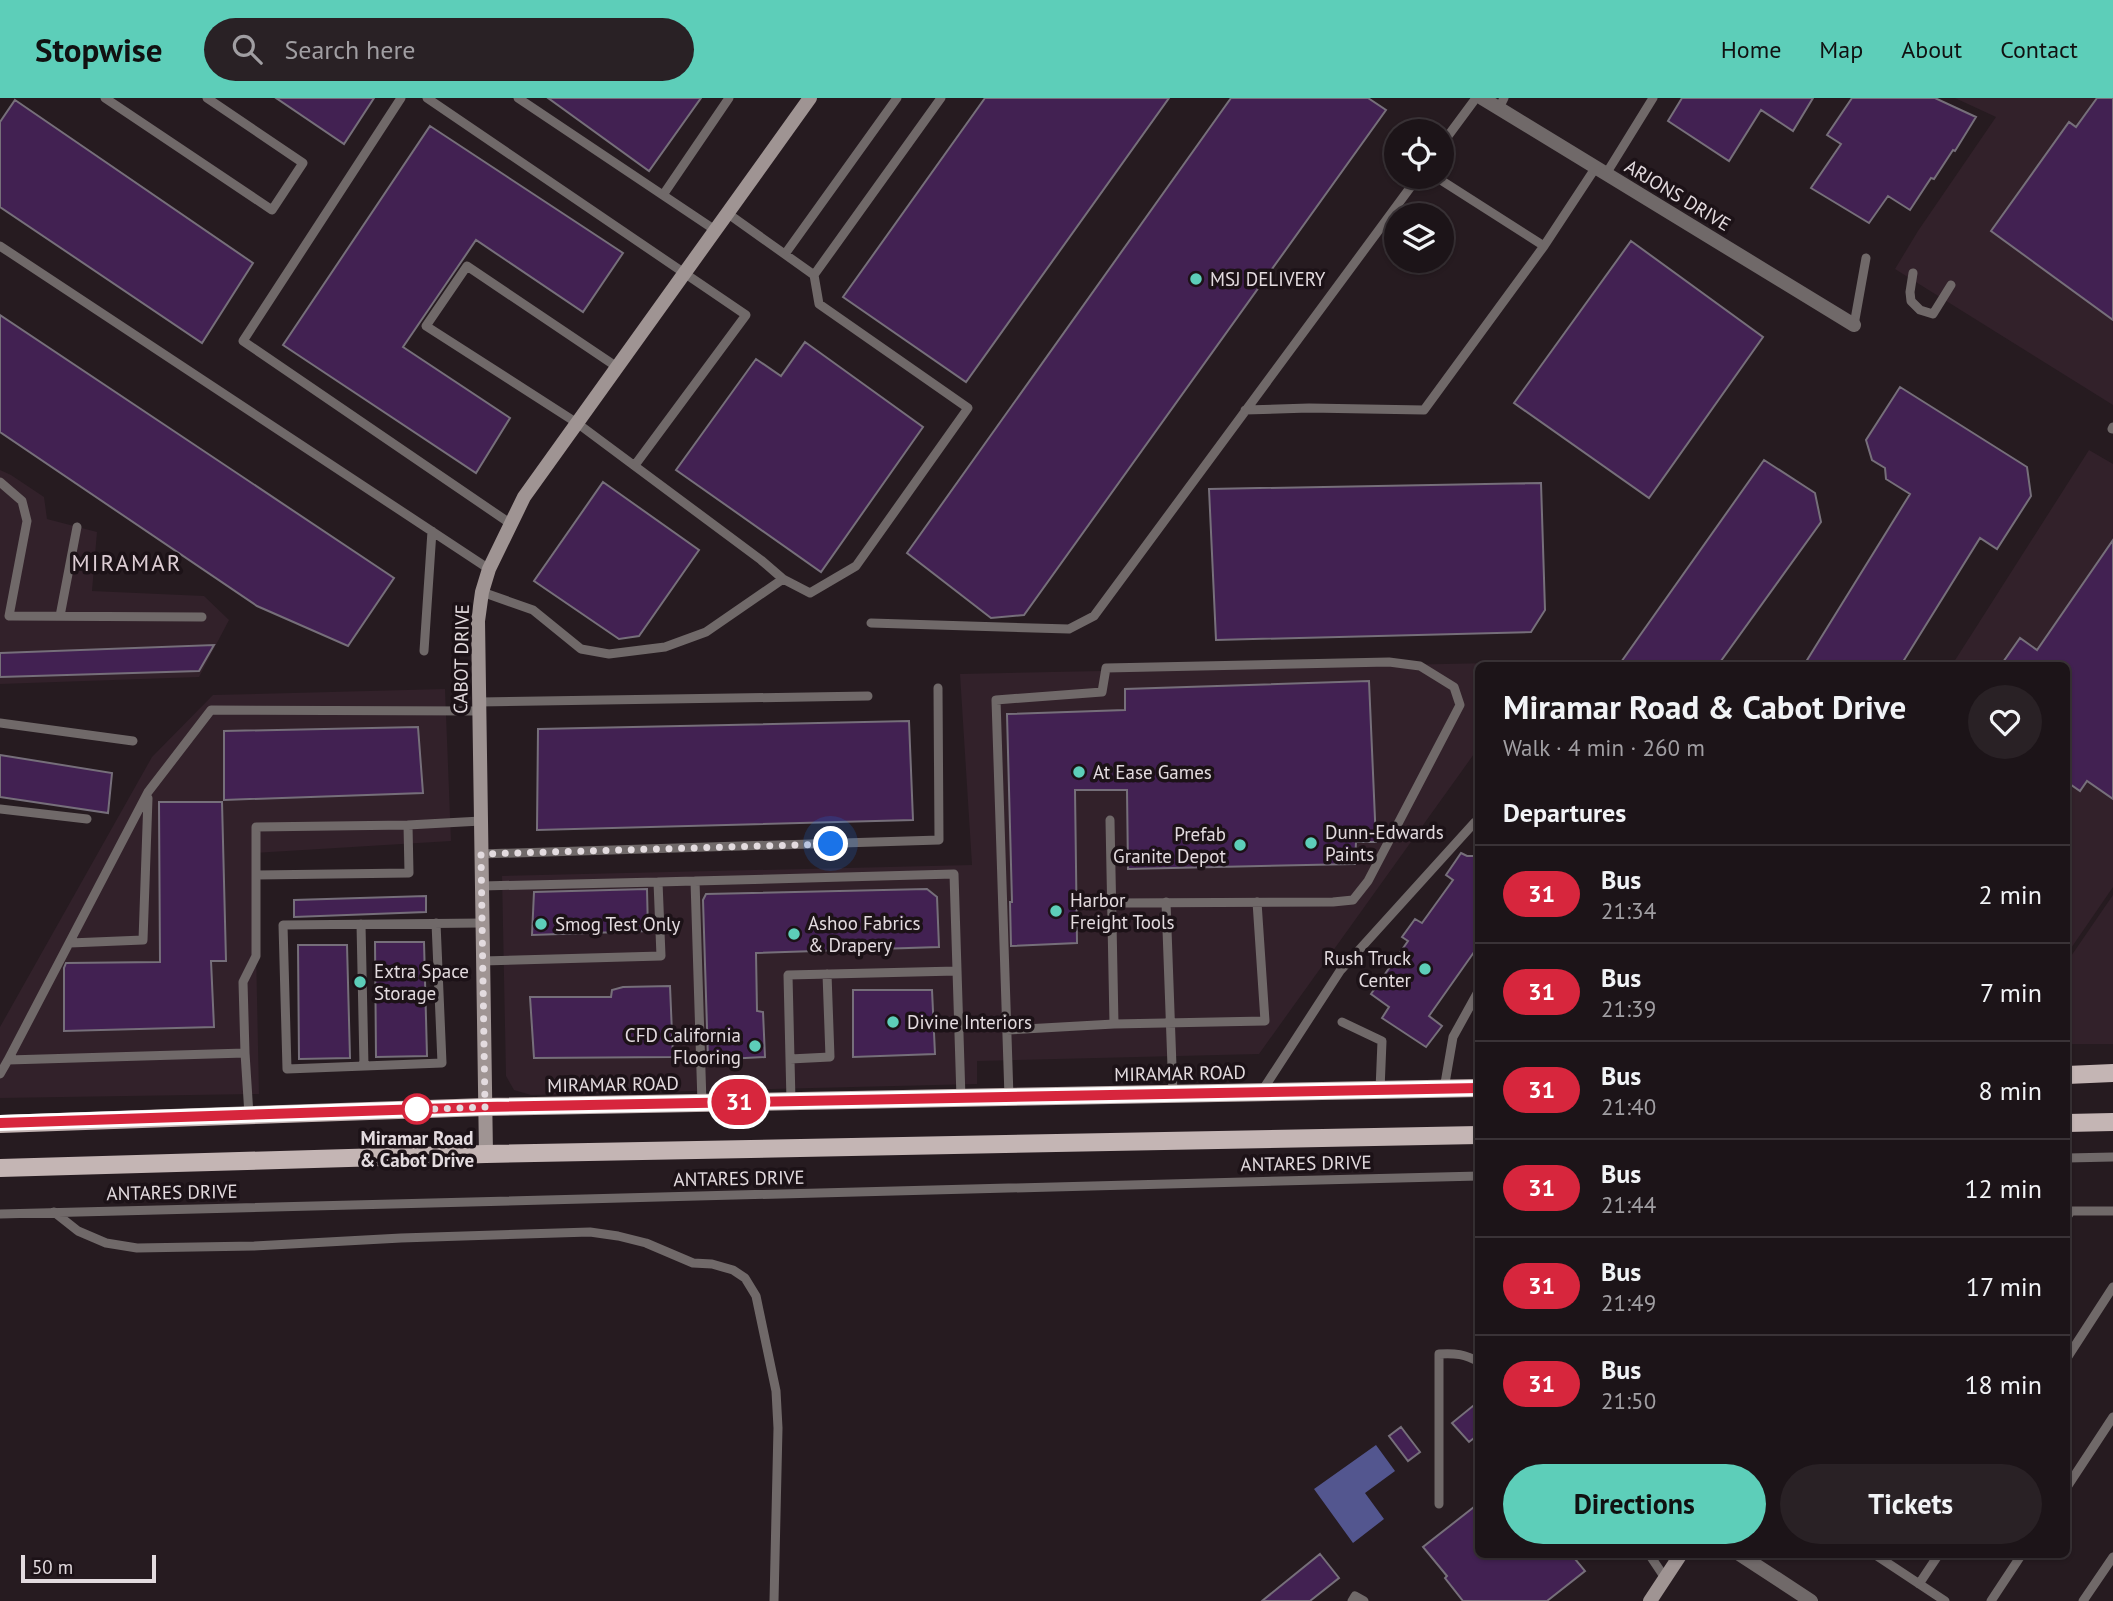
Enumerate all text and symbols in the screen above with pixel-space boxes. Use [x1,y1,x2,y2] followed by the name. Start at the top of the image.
[204,18,694,81] search box
[35,28,162,71] text: Stopwise
[228,30,266,68] icon: search
[284,33,416,66] text: Search here
[1721,34,1781,65] text: Home
[1819,34,1863,65] text: Map
[1901,34,1962,65] text: About
[2000,34,2078,65] text: Contact
[1384,119,1454,273] map controls
[1384,119,1454,189] button: locate
[1621,154,1735,236] street label: ARJONS DRIVE
[1384,203,1454,273] button: layers
[1210,267,1326,291] place label: MSJ DELIVERY
[1188,271,1204,287] marker: MSJ DELIVERY
[72,548,182,577] district label: MIRAMAR
[448,604,474,714] street label: CABOT DRIVE
[1503,685,1906,728] text: Miramar Road & Cabot Drive
[1968,685,2042,759] button: heart
[1503,733,1705,762] text: Walk · 4 min · 260 m
[1093,760,1212,784] place label: At Ease Games
[1071,764,1087,780] marker: At Ease Games
[1503,796,1626,829] text: Departures
[1325,820,1444,866] place label: Dunn-Edwards Paints
[1113,822,1227,868] place label: Prefab Granite Depot
[813,826,848,861] your location
[1303,835,1319,851] marker: Dunn-Edwards Paints
[1232,837,1248,853] marker: Prefab Granite Depot
[1601,863,1641,896] text: Bus
[1528,878,1555,909] text: 31
[1979,878,2042,911] text: 2 min
[1070,888,1175,934] place label: Harbor Freight Tools
[1601,896,1656,925] text: 21:34
[1048,903,1064,919] marker: Harbor Freight Tools
[808,911,921,957] place label: Ashoo Fabrics & Drapery
[555,912,681,936] place label: Smog Test Only
[533,916,549,932] marker: Smog Test Only
[786,926,802,942] marker: Ashoo Fabrics & Drapery
[1324,946,1412,992] place label: Rush Truck Center
[374,959,469,1005] place label: Extra Space Storage
[1417,961,1433,977] marker: Rush Truck Center
[1601,961,1641,994] text: Bus
[352,974,368,990] marker: Extra Space Storage
[1528,976,1555,1007] text: 31
[1980,976,2042,1009] text: 7 min
[1601,994,1656,1023] text: 21:39
[907,1010,1032,1034] place label: Divine Interiors
[885,1014,901,1030] marker: Divine Interiors
[625,1023,741,1069] place label: CFD California Flooring
[747,1038,763,1054] marker: CFD California Flooring
[1601,1059,1641,1092] text: Bus
[1114,1060,1246,1086] street label: MIRAMAR ROAD
[547,1071,679,1097] street label: MIRAMAR ROAD
[1528,1074,1555,1105] text: 31
[1979,1074,2042,1107] text: 8 min
[708,1079,770,1125] line badge: 31
[725,1086,753,1117] text: 31
[1601,1092,1656,1121] text: 21:40
[402,1094,432,1124] marker: Miramar Road & Cabot Drive
[360,1126,474,1172] place label: Miramar Road & Cabot Drive
[1240,1150,1372,1176] street label: ANTARES DRIVE
[1601,1157,1641,1190] text: Bus
[673,1165,805,1191] street label: ANTARES DRIVE
[1528,1172,1555,1203] text: 31
[1964,1172,2042,1205] text: 12 min
[106,1179,238,1205] street label: ANTARES DRIVE
[1601,1190,1656,1219] text: 21:44
[1601,1255,1641,1288] text: Bus
[1528,1270,1555,1301] text: 31
[1966,1270,2042,1303] text: 17 min
[1601,1288,1656,1317] text: 21:49
[1601,1353,1641,1386] text: Bus
[1528,1368,1555,1399] text: 31
[1964,1368,2042,1401] text: 18 min
[1601,1386,1656,1415] text: 21:50
[1503,1464,1766,1544] button: Directions
[1780,1464,2042,1544] button: Tickets
[21,1552,156,1584] scale bar
[32,1555,73,1579] text: 50 m

